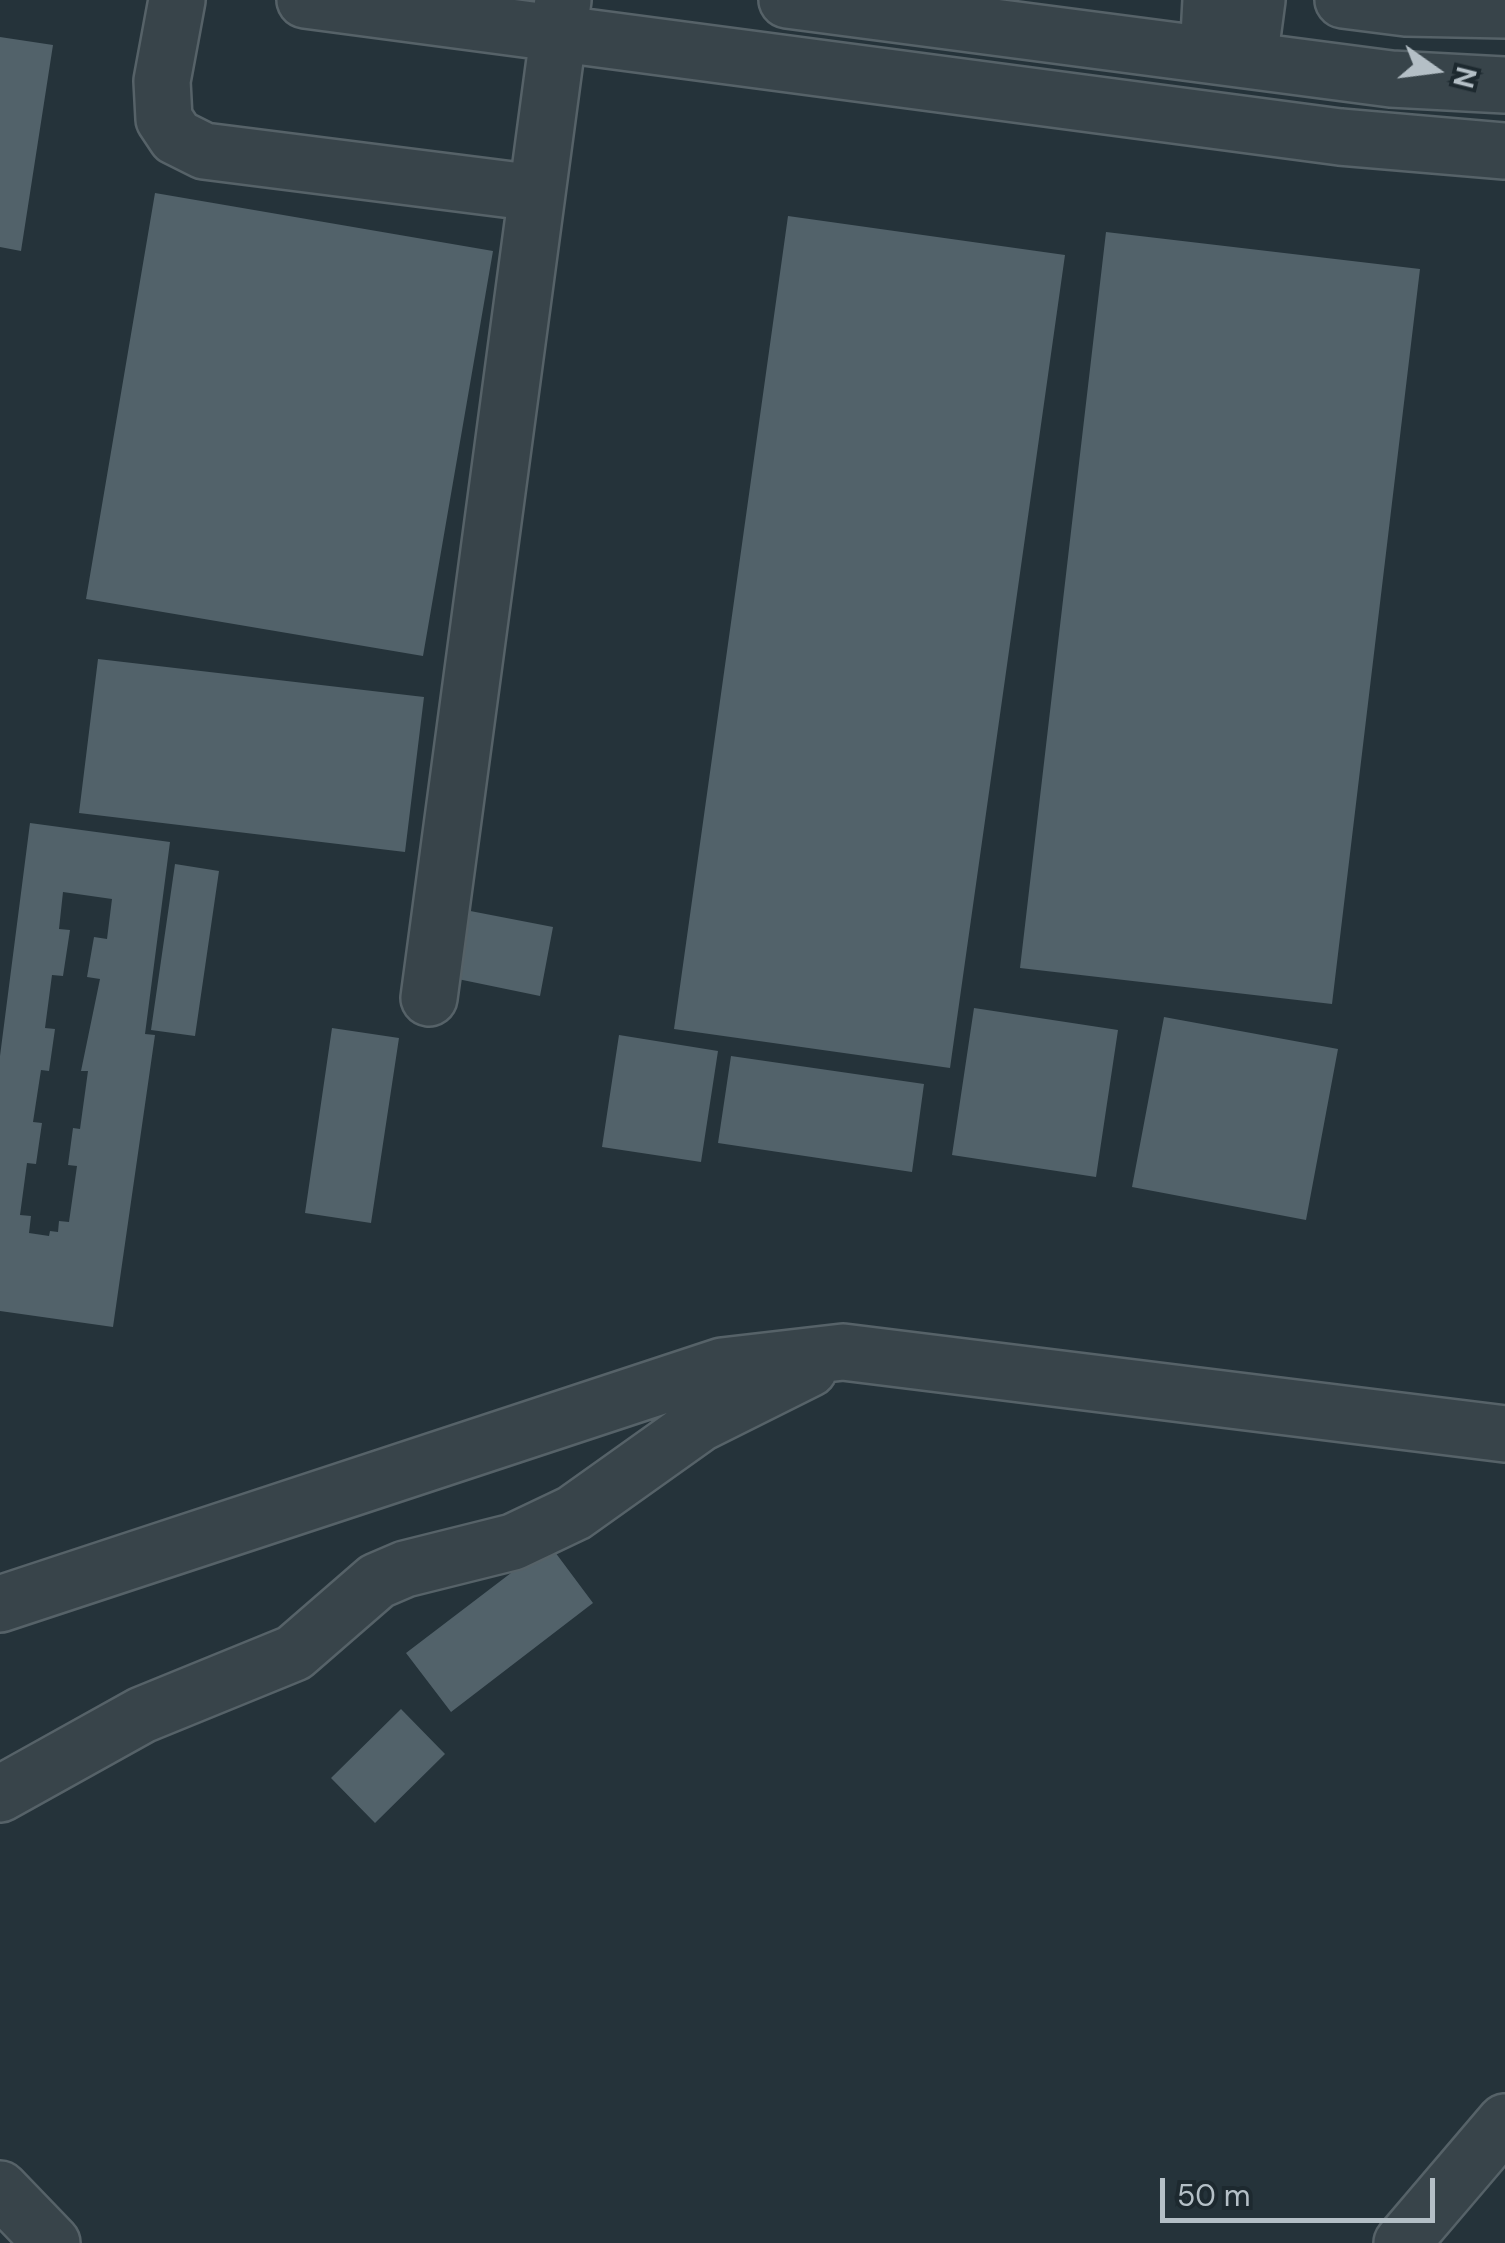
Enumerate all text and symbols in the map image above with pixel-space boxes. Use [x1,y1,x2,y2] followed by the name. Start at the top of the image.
[1385,20,1485,120] north arrow
[1444,63,1485,92] text: N
[1165,2158,1440,2220] scale bar
[1177,2176,1251,2215] text: 50 m

